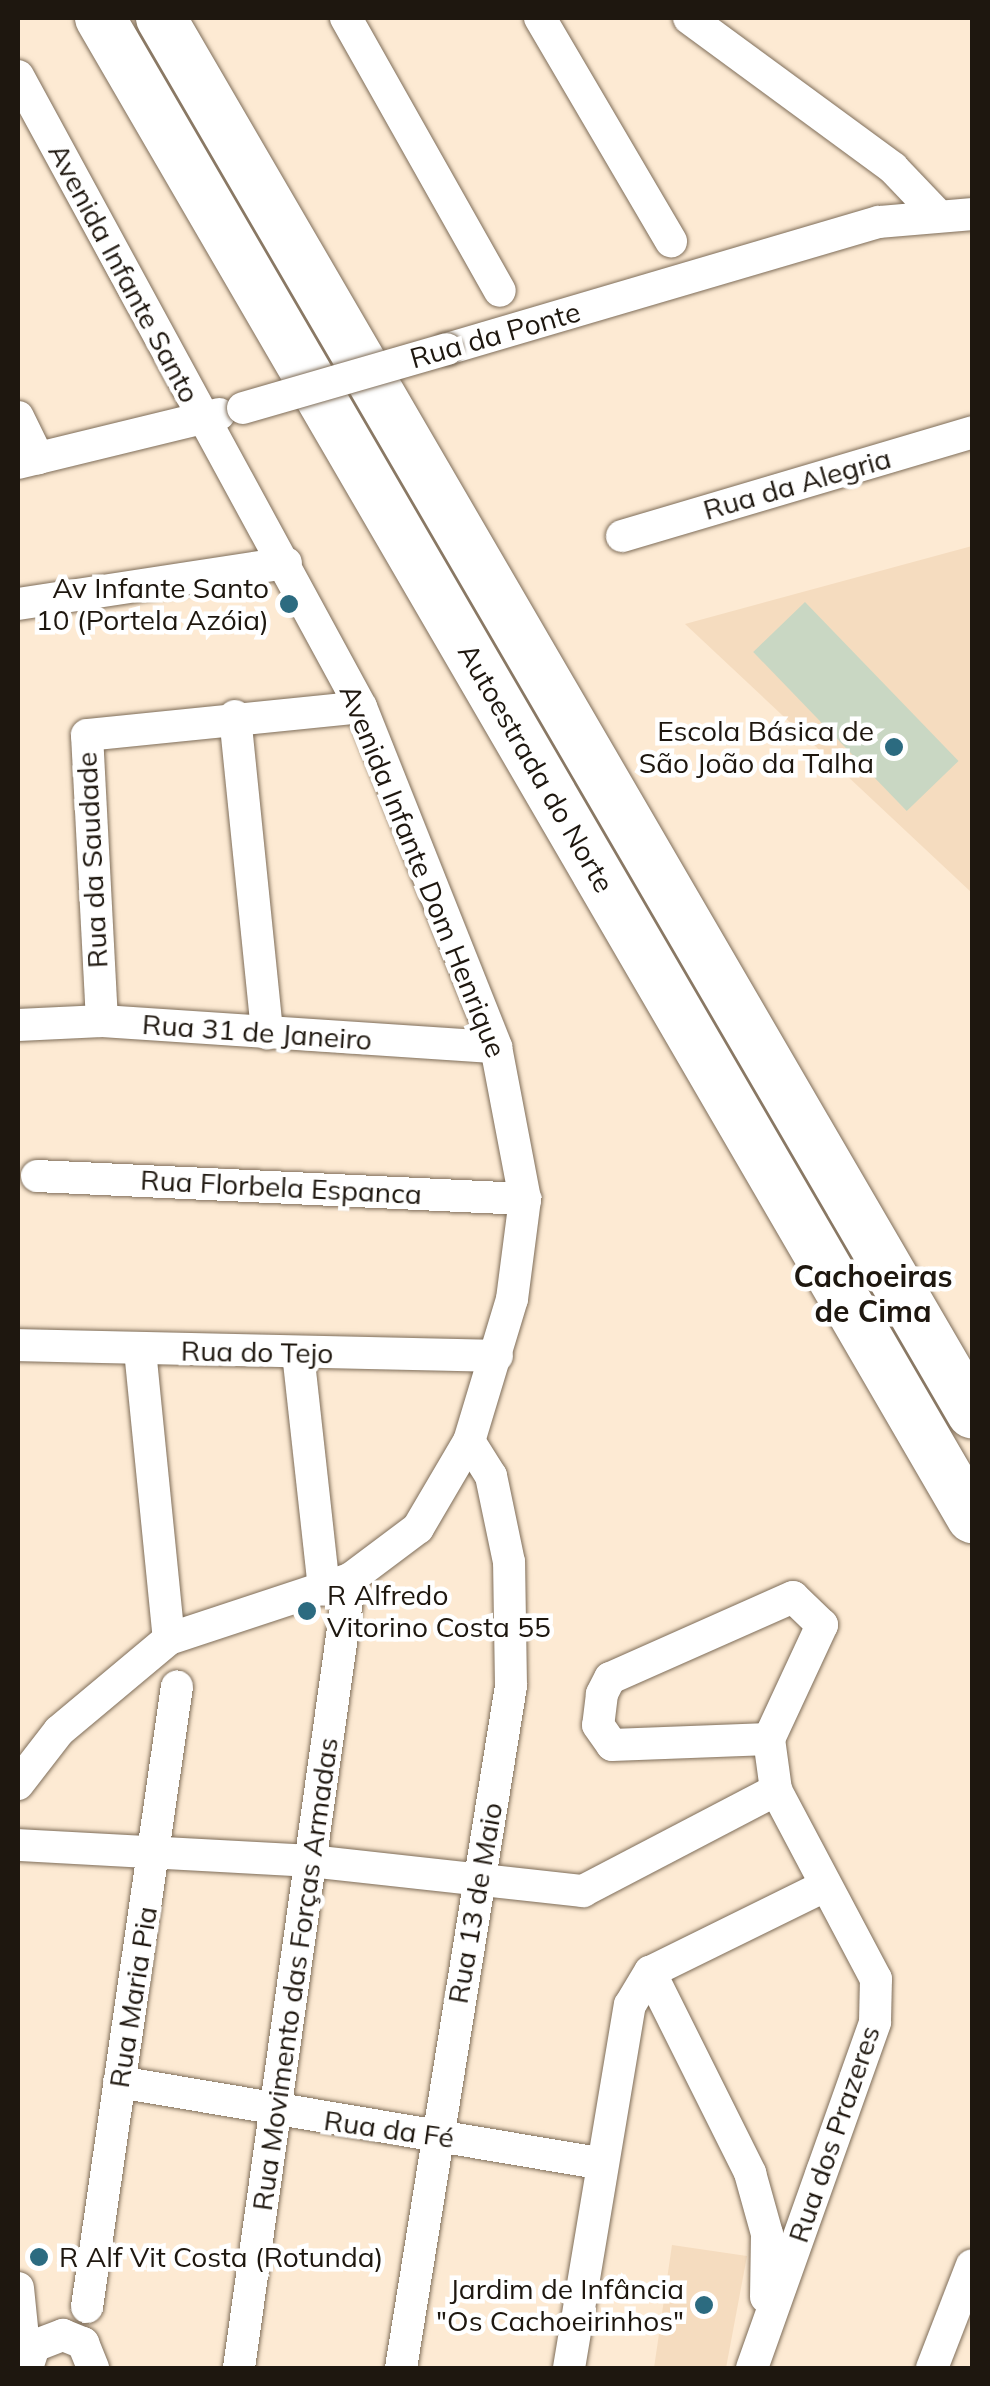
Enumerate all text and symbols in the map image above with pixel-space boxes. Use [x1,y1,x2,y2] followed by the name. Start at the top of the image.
[41,138,207,408] street label: Avenida Infante Santo
[406,295,584,375] street label: Rua da Ponte
[699,441,895,527] street label: Rua da Alegria
[36,571,269,637] place label: Av Infante Santo 10 (Portela Azóia)
[278,593,300,615] marker: Av Infante Santo 10 (Portela Azóia)
[451,638,621,898] street label: Autoestrada do Norte
[333,680,513,1062] street label: Avenida Infante Dom Henrique
[639,714,874,780] place label: Escola Básica de São João da Talha
[883,736,905,758] marker: Escola Básica de São João da Talha
[70,751,114,969] street label: Rua da Saudade
[141,1007,373,1057] street label: Rua 31 de Janeiro
[139,1163,423,1211] street label: Rua Florbela Espanca
[793,1258,953,1328] district label: Cachoeiras de Cima
[181,1334,333,1370] street label: Rua do Tejo
[327,1578,551,1644] place label: R Alfredo Vitorino Costa 55
[296,1600,318,1622] marker: R Alfredo Vitorino Costa 55
[245,1735,345,2213] street label: Rua Movimento das Forças Armadas
[441,1800,509,2006] street label: Rua 13 de Maio
[102,1904,164,2090] street label: Rua Maria Pia
[781,2021,887,2247] street label: Rua dos Prazeres
[322,2103,456,2155] street label: Rua da Fé
[59,2240,384,2274] place label: R Alf Vit Costa (Rotunda)
[28,2246,50,2268] marker: R Alf Vit Costa (Rotunda)
[436,2272,684,2338] place label: Jardim de Infância "Os Cachoeirinhos"
[693,2294,715,2316] marker: Jardim de Infância "Os Cachoeirinhos"

